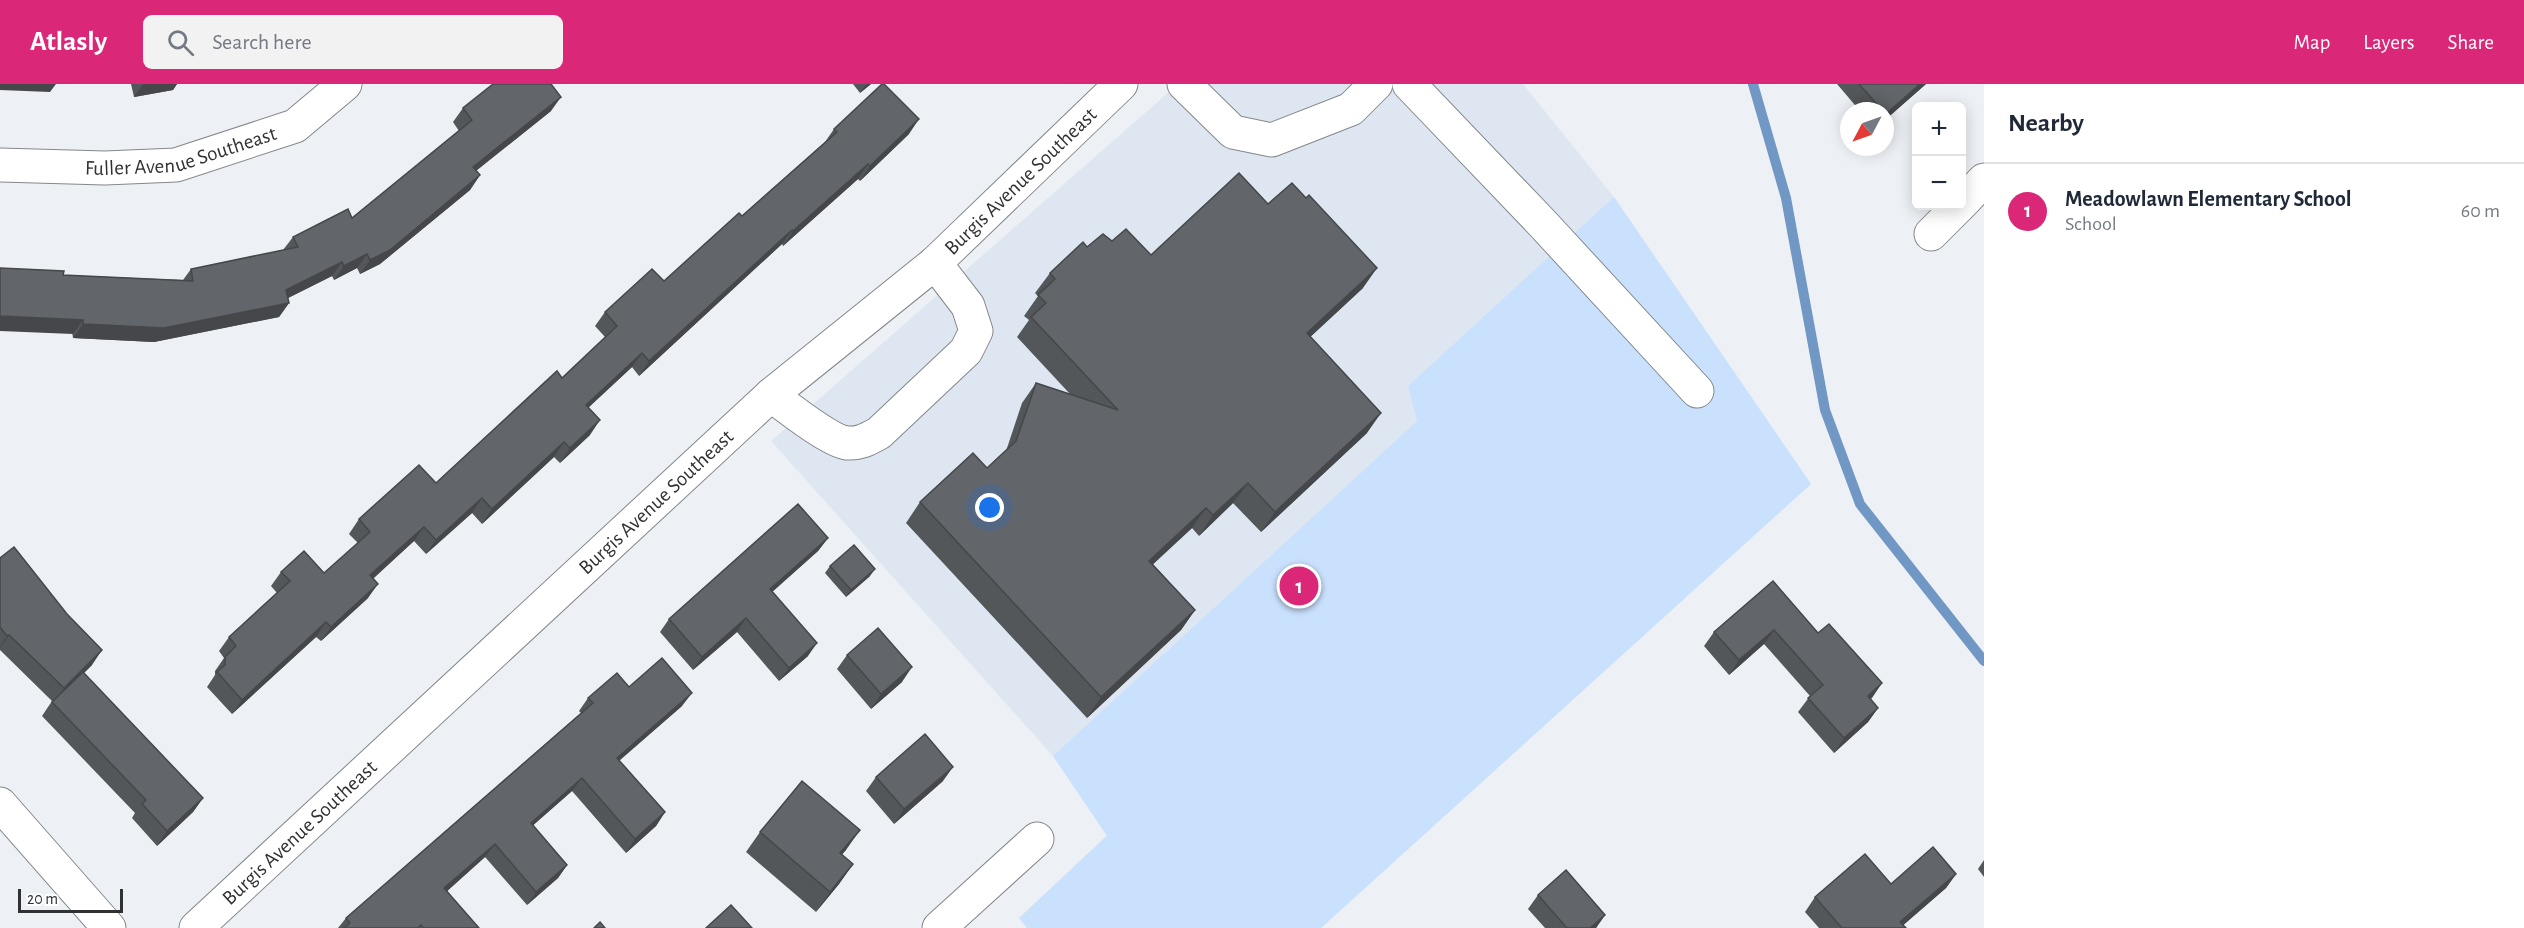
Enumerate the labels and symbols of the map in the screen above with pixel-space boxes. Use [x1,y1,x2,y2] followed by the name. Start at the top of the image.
[1840,102,1894,156] north arrow
[941,103,1101,259] street label: Burgis Avenue Southeast
[85,123,279,179] street label: Fuller Avenue Southeast
[575,426,738,578] street label: Burgis Avenue Southeast
[975,493,1004,522] your location
[1280,564,1318,608] pin: 1
[219,756,381,909] street label: Burgis Avenue Southeast
[18,886,123,914] scale bar

